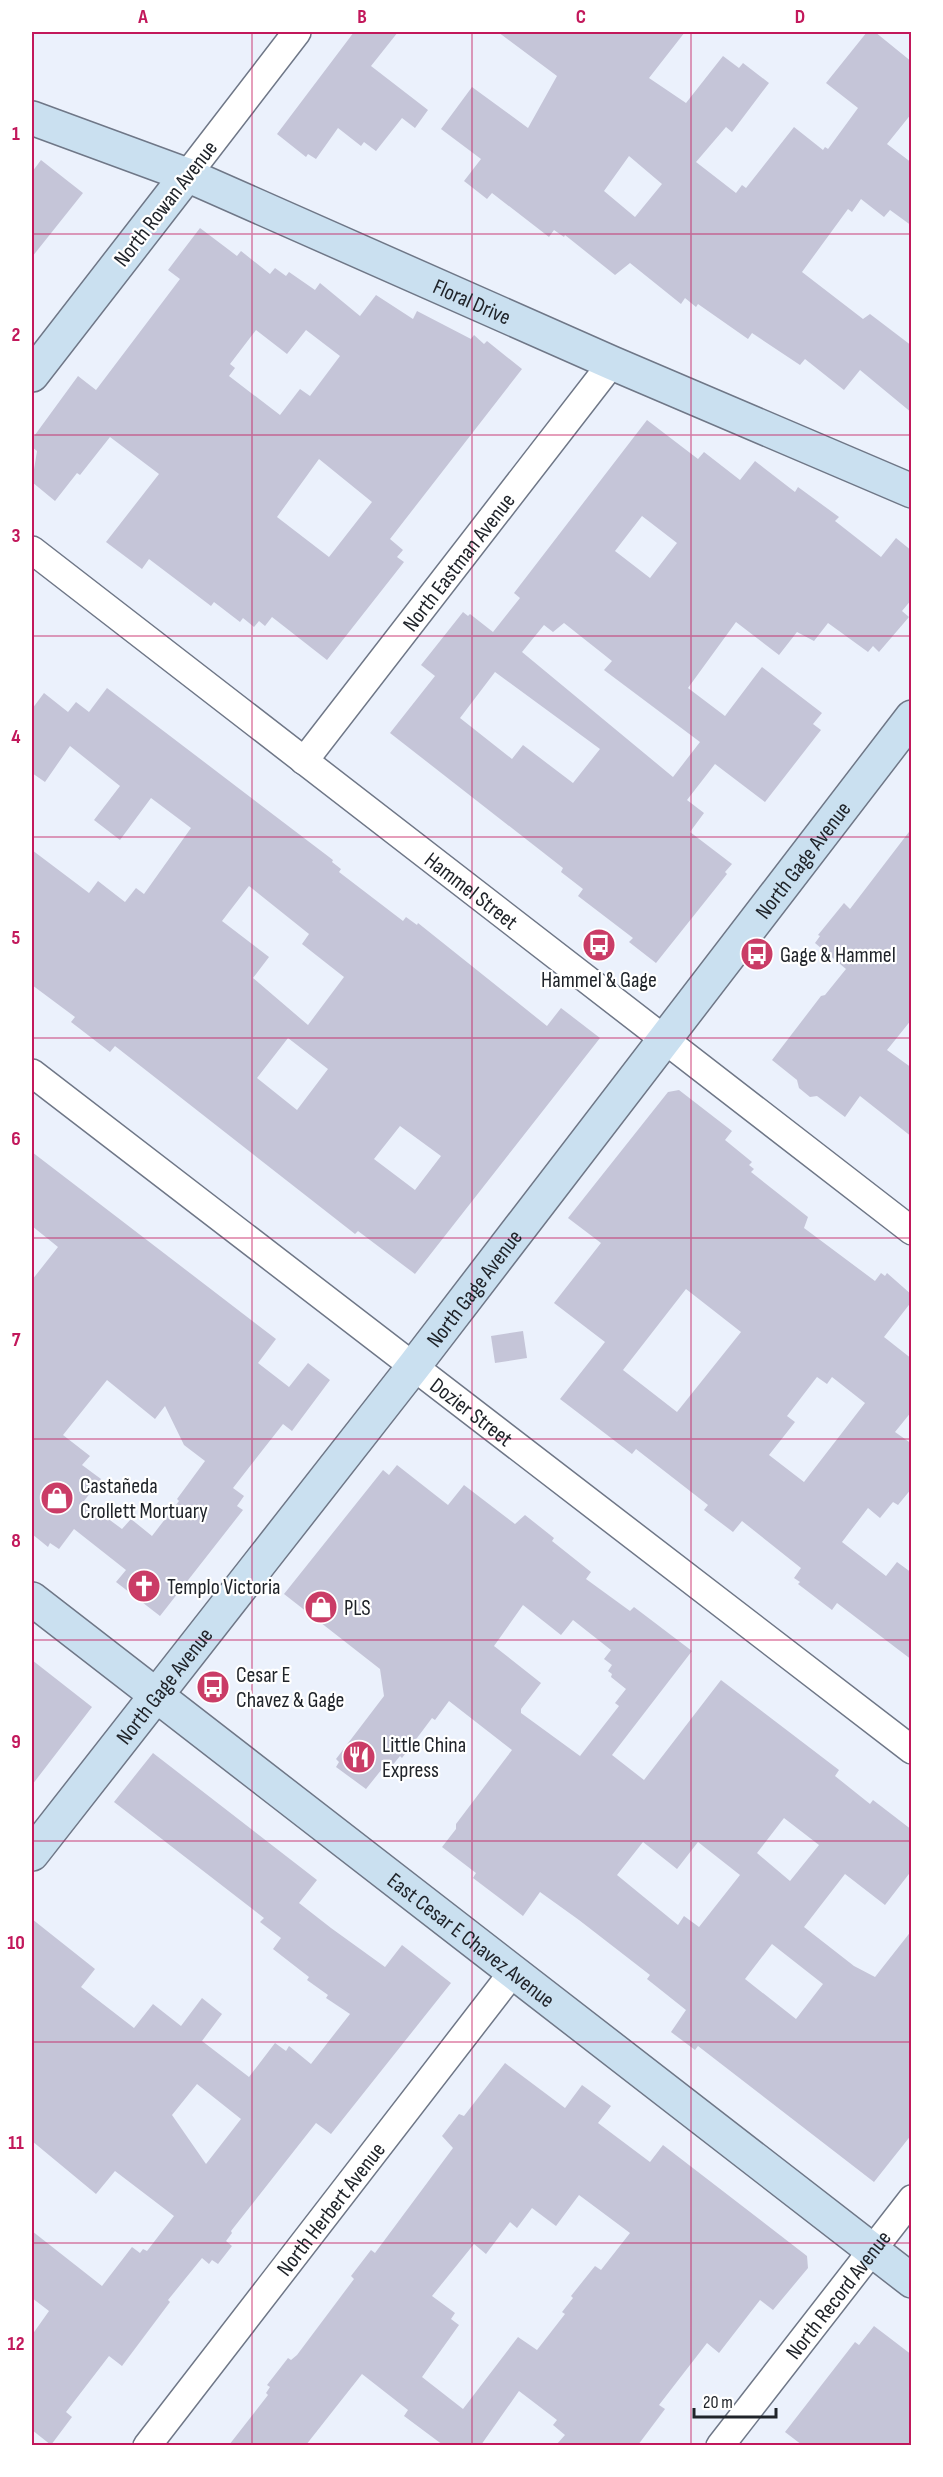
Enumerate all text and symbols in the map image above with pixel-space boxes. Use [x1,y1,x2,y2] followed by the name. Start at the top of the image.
[137,5,148,29] text: A
[357,5,367,29] text: B
[576,5,586,29] text: C
[795,5,805,29] text: D
[12,122,20,146] text: 1
[109,135,224,272] street label: North Rowan Avenue
[429,274,515,331] street label: Floral Drive
[12,323,20,347] text: 2
[397,488,521,637] street label: North Eastman Avenue
[12,524,21,548] text: 3
[11,725,21,749] text: 4
[750,796,857,925] street label: North Gage Avenue
[419,847,523,936] street label: Hammel Street
[12,926,21,950] text: 5
[581,927,617,963] bus stop icon: Hammel & Gage
[739,936,775,972] bus stop icon: Gage & Hammel
[780,942,896,969] place label: Gage & Hammel
[541,967,657,994] place label: Hammel & Gage
[11,1127,21,1151] text: 6
[421,1225,529,1353] street label: North Gage Avenue
[12,1328,21,1352] text: 7
[424,1372,518,1453] street label: Dozier Street
[80,1473,208,1525] place label: Castañeda Crollett Mortuary
[39,1480,75,1516] shop icon: Castañeda Crollett Mortuary
[11,1529,21,1553] text: 8
[126,1568,162,1604] church icon: Templo Victoria
[167,1574,280,1601] place label: Templo Victoria
[303,1589,339,1625] shop icon: PLS
[344,1595,371,1622] place label: PLS
[111,1623,219,1750] street label: North Gage Avenue
[236,1662,344,1714] place label: Cesar E Chavez & Gage
[195,1669,231,1705] bus stop icon: Cesar E Chavez & Gage
[11,1730,21,1754] text: 9
[382,1732,466,1784] place label: Little China Express
[341,1739,377,1775] restaurant icon: Little China Express
[382,1868,560,2014] street label: East Cesar E Chavez Avenue
[7,1931,25,1955] text: 10
[8,2131,24,2155] text: 11
[271,2137,392,2282] street label: North Herbert Avenue
[781,2226,897,2365] street label: North Record Avenue
[8,2332,24,2356] text: 12
[694,2381,776,2419] scale bar
[703,2392,733,2413] text: 20 m

